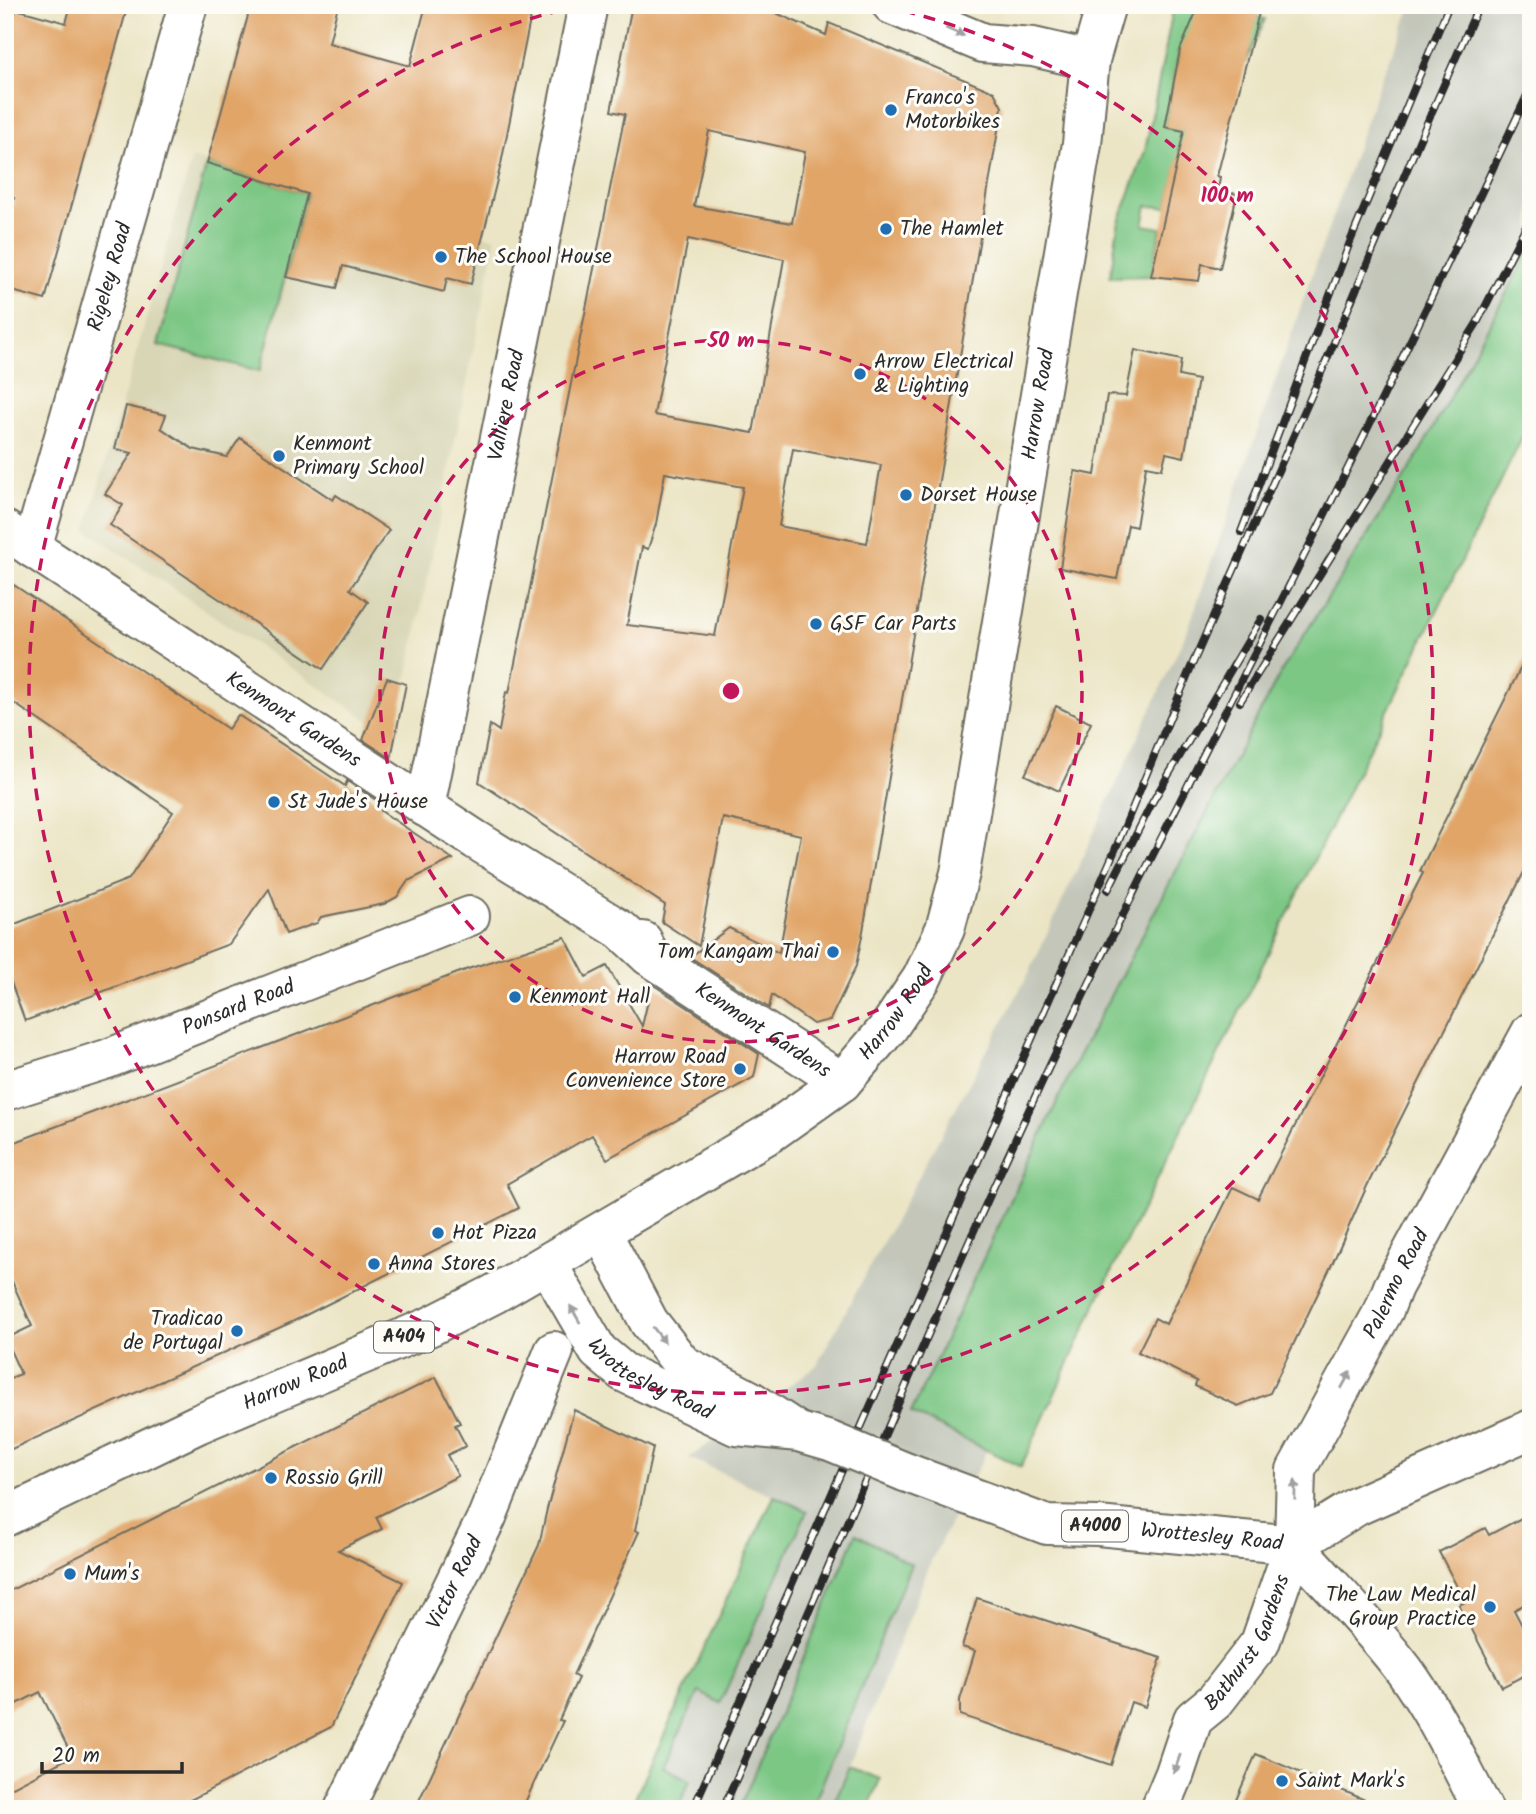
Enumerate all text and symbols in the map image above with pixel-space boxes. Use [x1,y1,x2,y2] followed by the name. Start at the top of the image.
[945,26,966,37] one-way arrow
[905,82,1000,139] place label: Franco's Motorbikes
[883,102,899,118] marker: Franco's Motorbikes
[1200,180,1254,213] text: 100 m
[900,213,1005,246] place label: The Hamlet
[79,218,141,335] street label: Rigeley Road
[878,221,894,237] marker: The Hamlet
[455,241,612,274] place label: The School House
[433,249,449,265] marker: The School House
[707,325,754,358] text: 50 m
[479,346,534,464] street label: Valliere Road
[874,346,1013,403] place label: Arrow Electrical & Lighting
[1013,346,1064,462] street label: Harrow Road
[852,366,868,382] marker: Arrow Electrical & Lighting
[293,428,424,485] place label: Kenmont Primary School
[271,448,287,464] marker: Kenmont Primary School
[920,479,1038,512] place label: Dorset House
[898,487,914,503] marker: Dorset House
[830,608,957,641] place label: GSF Car Parts
[808,616,824,632] marker: GSF Car Parts
[219,663,368,777] street label: Kenmont Gardens
[719,679,743,703] centre of rings
[288,786,429,819] place label: St Jude's House
[266,794,282,810] marker: St Jude's House
[657,936,820,969] place label: Tom Kangam Thai
[825,944,841,960] marker: Tom Kangam Thai
[851,959,943,1068] street label: Harrow Road
[177,970,300,1044] street label: Ponsard Road
[688,974,837,1087] street label: Kenmont Gardens
[529,981,650,1014] place label: Kenmont Hall
[507,989,523,1005] marker: Kenmont Hall
[565,1041,727,1098] place label: Harrow Road Convenience Store
[732,1061,748,1077] marker: Harrow Road Convenience Store
[452,1217,537,1250] place label: Hot Pizza
[1355,1222,1438,1345] street label: Palermo Road
[430,1225,446,1241] marker: Hot Pizza
[388,1248,496,1281] place label: Anna Stores
[366,1256,382,1272] marker: Anna Stores
[124,1303,223,1360] place label: Tradicao de Portugal
[570,1304,582,1324] one-way arrow
[374,1322,434,1352] road number: A404
[229,1323,245,1339] marker: Tradicao de Portugal
[651,1326,666,1343] one-way arrow
[578,1333,719,1429] street label: Wrottesley Road
[237,1346,354,1420] street label: Harrow Road
[1340,1370,1352,1390] one-way arrow
[285,1462,383,1495] place label: Rossio Grill
[263,1470,279,1486] marker: Rossio Grill
[1290,1479,1301,1501] one-way arrow
[1062,1510,1128,1542] road number: A4000
[1139,1514,1285,1560] street label: Wrottesley Road
[418,1530,492,1635] street label: Victor Road
[84,1558,139,1591] place label: Mum's
[62,1566,78,1582] marker: Mum's
[1197,1570,1299,1720] street label: Bathurst Gardens
[1326,1579,1477,1636] place label: The Law Medical Group Practice
[1482,1599,1498,1615] marker: The Law Medical Group Practice
[42,1730,182,1774] scale bar
[52,1740,100,1773] text: 20 m
[1172,1754,1182,1775] one-way arrow
[1296,1765,1405,1798] place label: Saint Mark's
[1274,1773,1290,1789] marker: Saint Mark's

